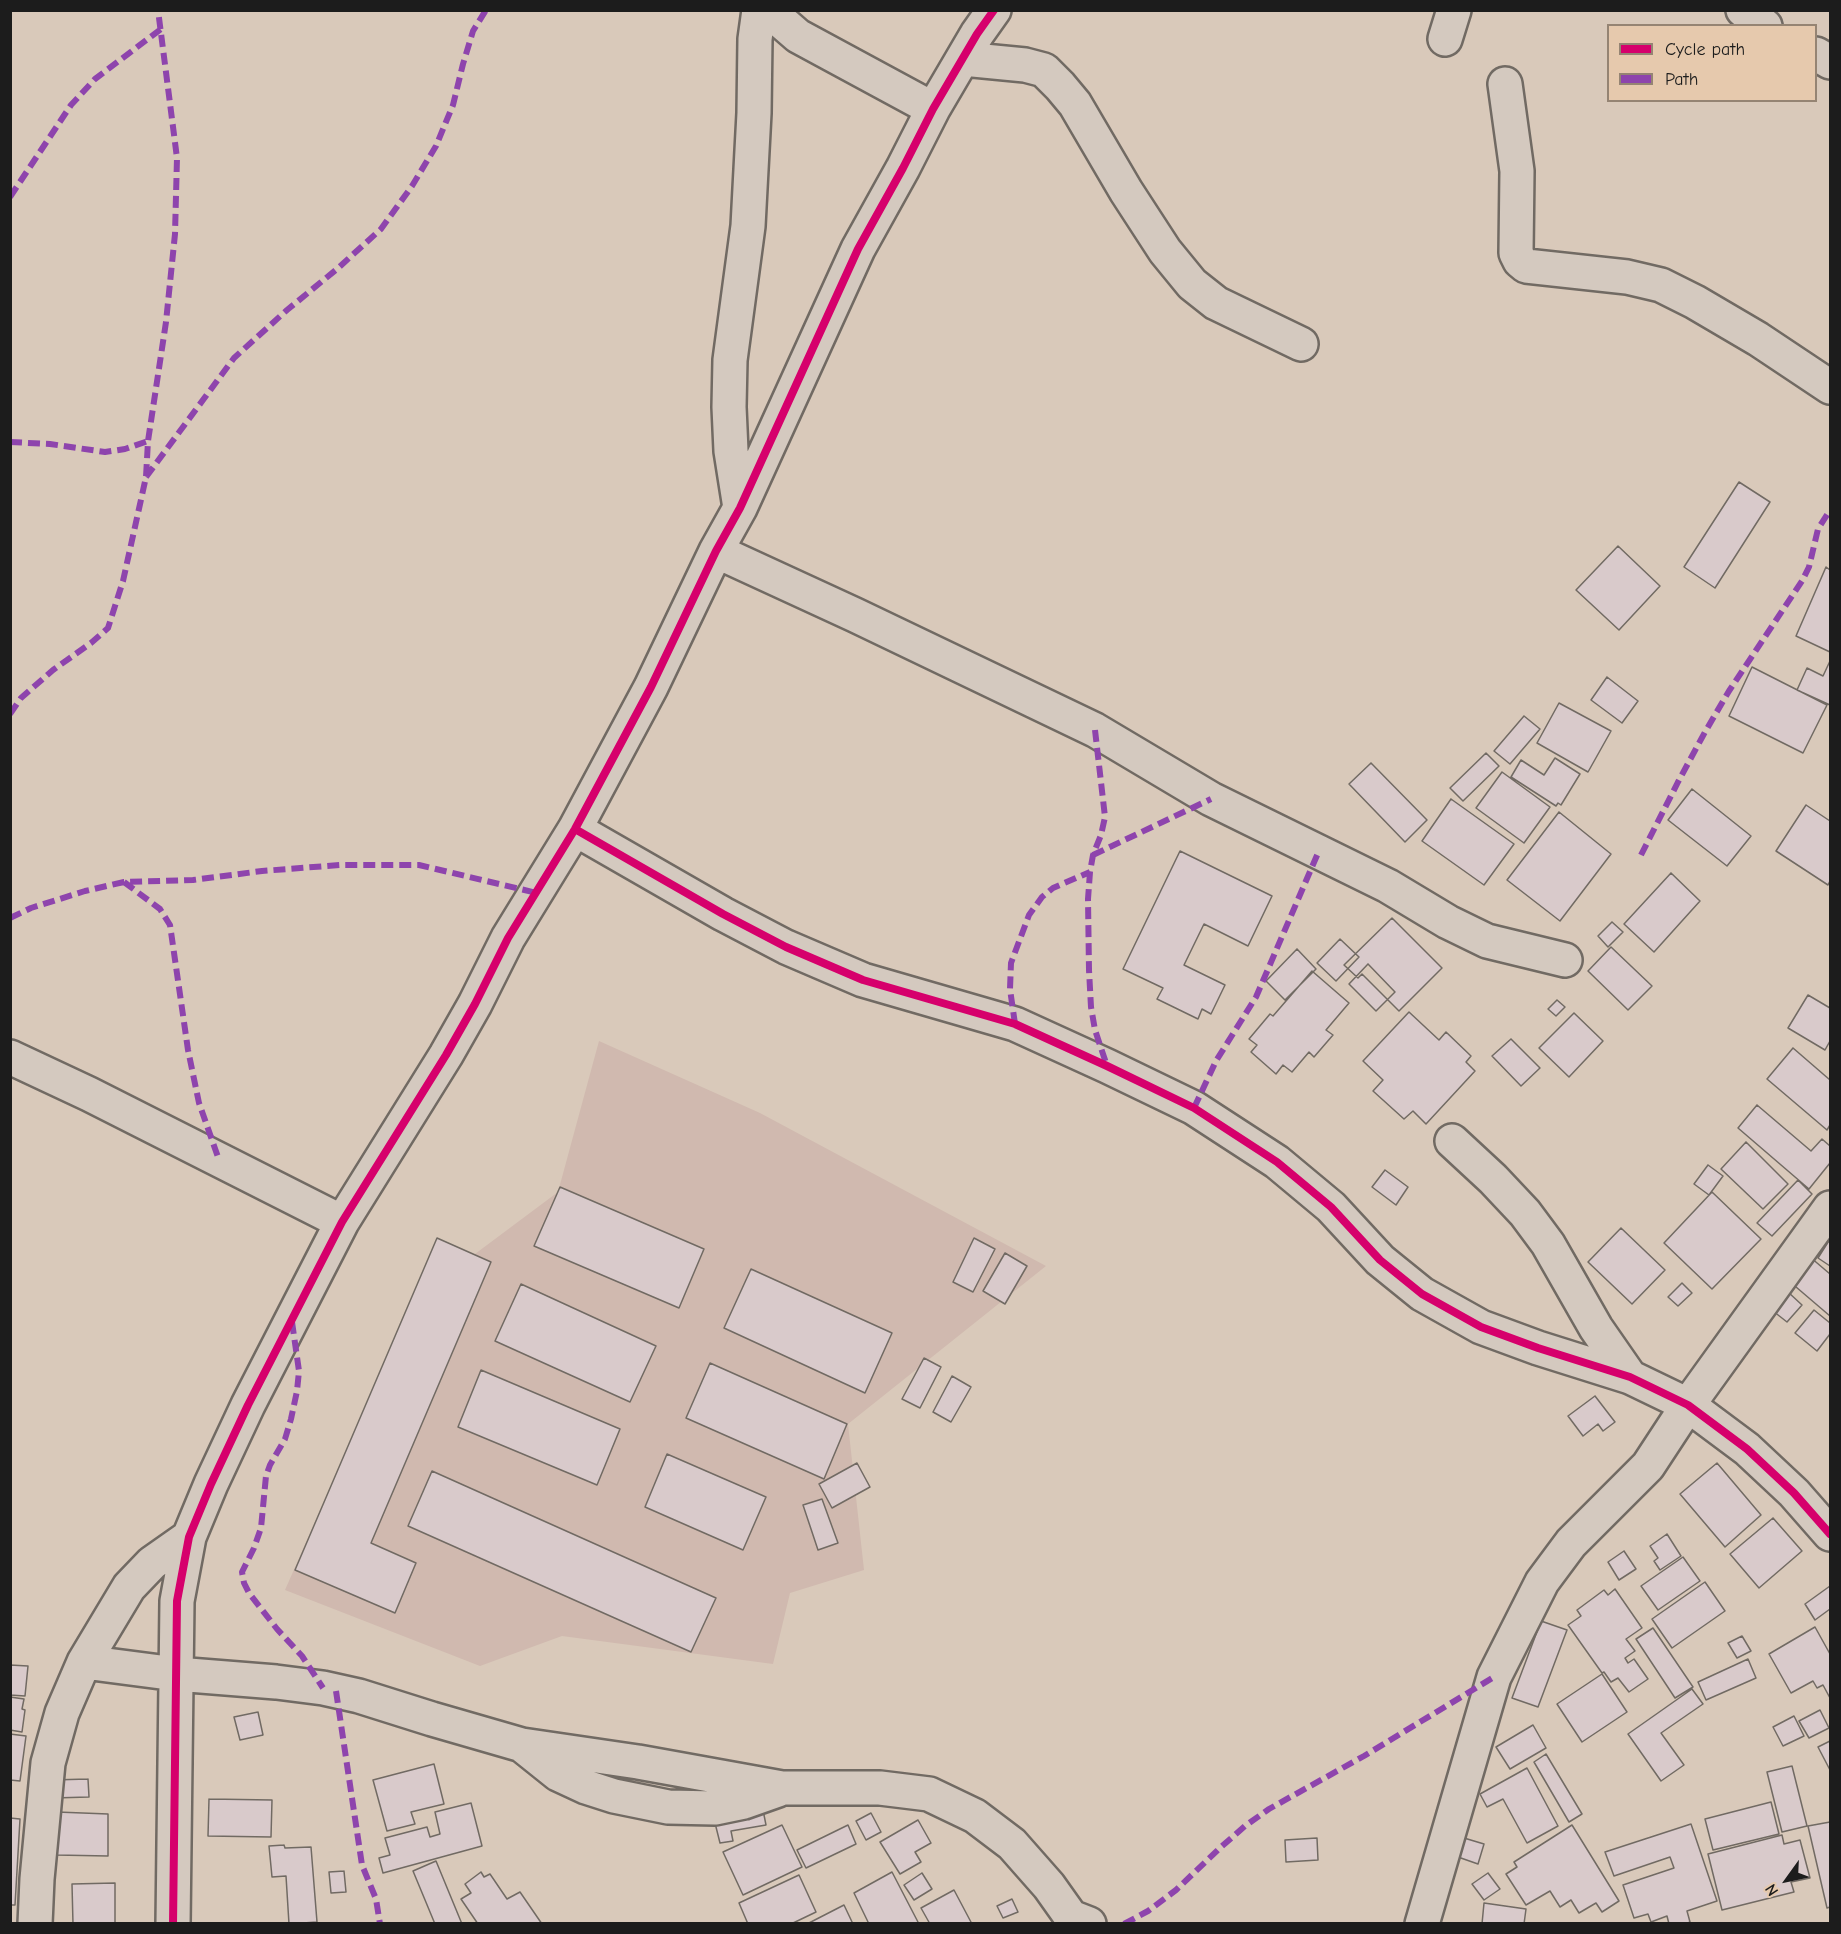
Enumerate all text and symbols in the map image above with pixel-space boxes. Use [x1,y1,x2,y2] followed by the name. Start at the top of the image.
[1607,24,1817,102] legend
[1665,39,1745,60] text: Cycle path
[1665,69,1698,90] text: Path
[1757,1850,1817,1910] north arrow
[1762,1881,1782,1899] text: N

